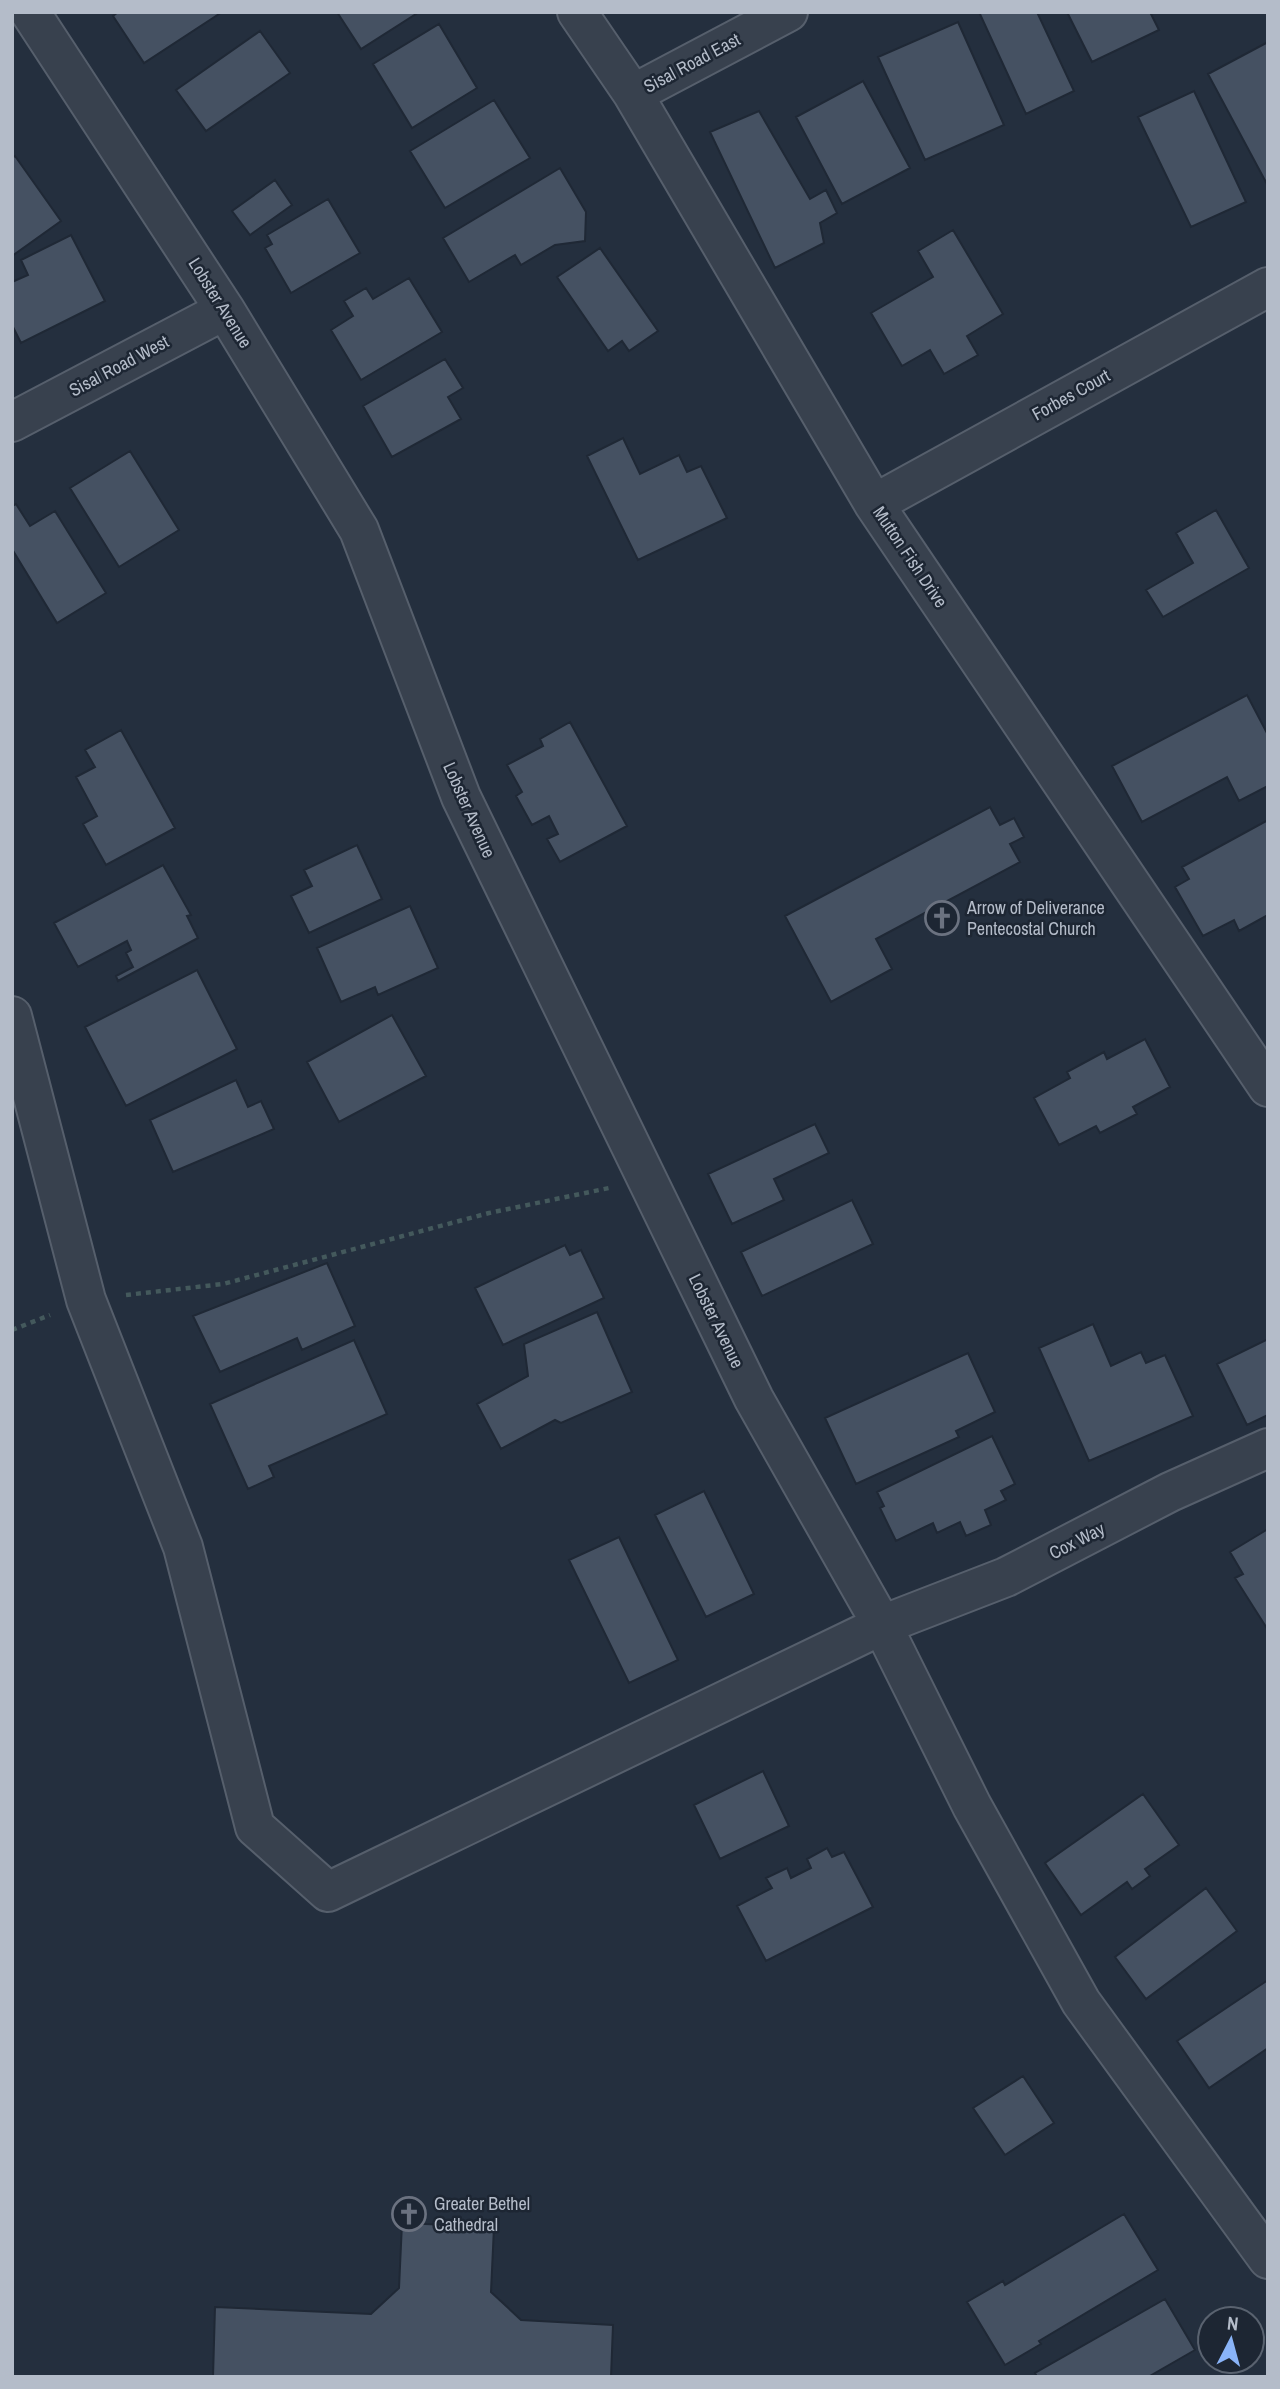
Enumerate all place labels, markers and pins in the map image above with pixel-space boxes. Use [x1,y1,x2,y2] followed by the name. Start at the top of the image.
[966,895,1105,941] place label: Arrow of Deliverance Pentecostal Church
[923,899,961,937] church icon: Arrow of Deliverance Pentecostal Church
[434,2191,530,2237] place label: Greater Bethel Cathedral
[390,2195,428,2233] church icon: Greater Bethel Cathedral

